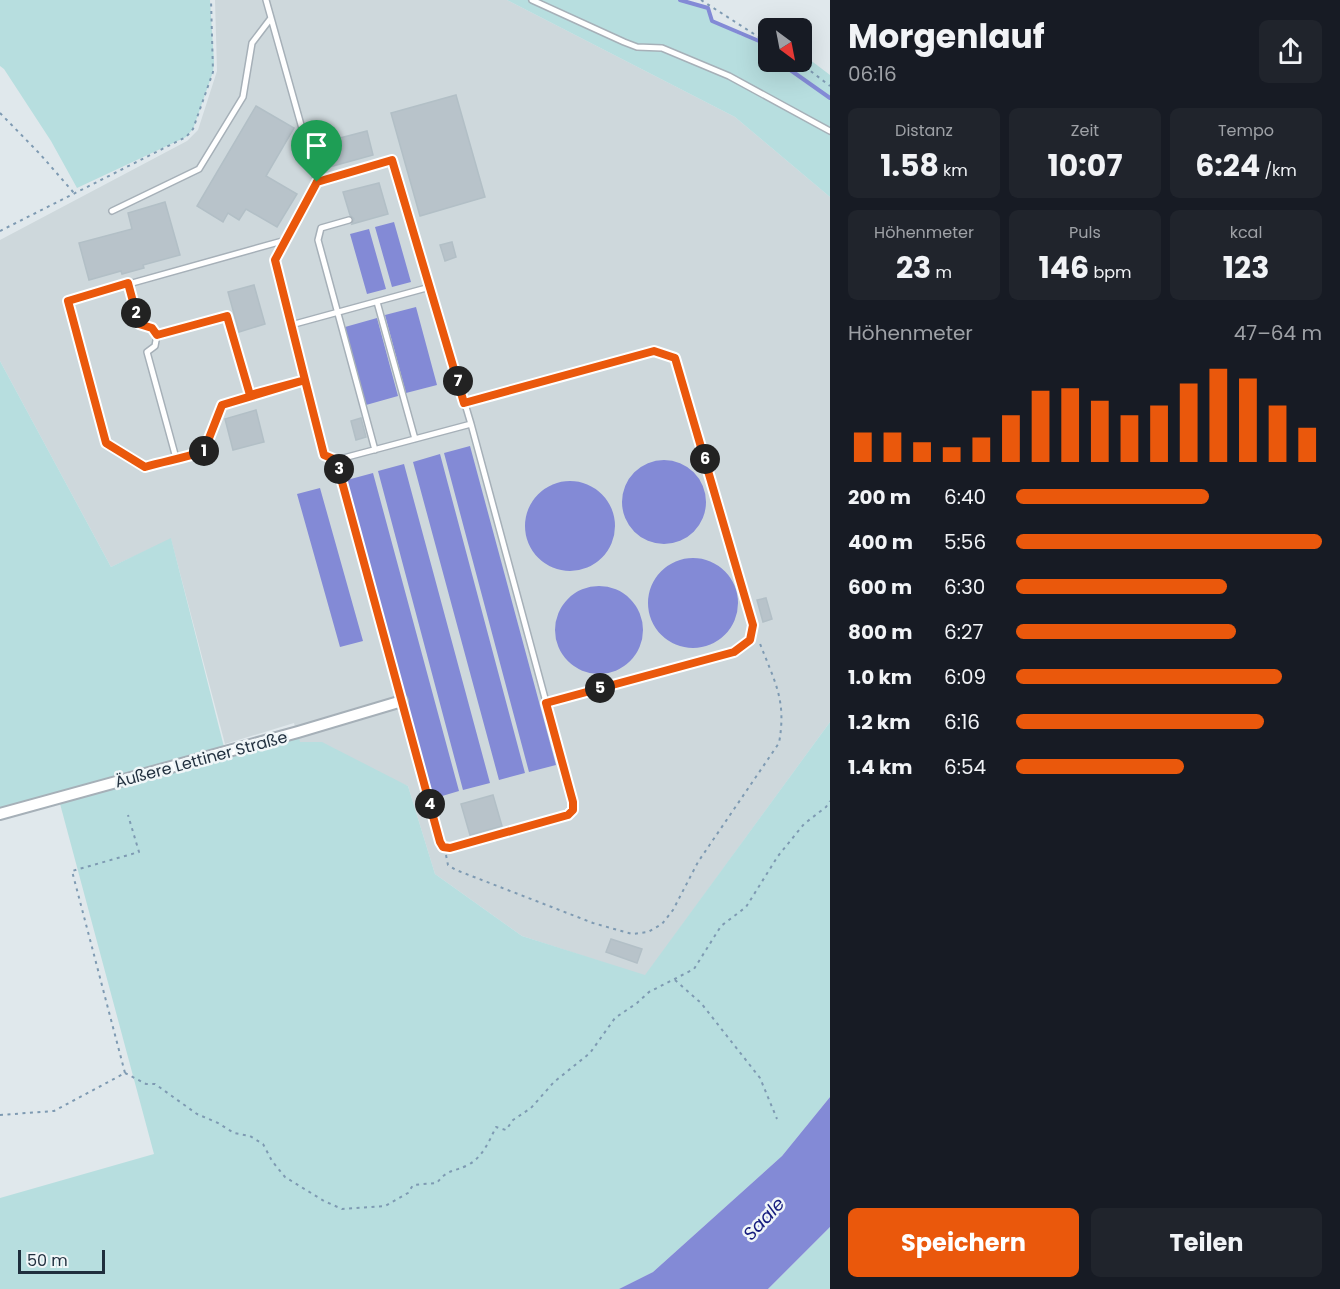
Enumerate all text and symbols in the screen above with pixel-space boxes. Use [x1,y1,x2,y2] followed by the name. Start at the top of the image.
[848,13,1045,60] text: Morgenlauf
[758,18,812,72] north arrow
[758,18,812,72] map controls
[1259,20,1322,83] button: share
[848,60,897,88] text: 06:16
[895,119,953,142] text: Distanz
[1071,119,1099,142] text: Zeit
[1218,119,1274,142] text: Tempo
[291,120,342,182] pin
[300,129,333,162] icon: arrive
[880,144,939,187] text: 1.58
[1048,144,1122,187] text: 10:07
[1195,144,1260,187] text: 6:24
[939,159,968,182] text: km
[1260,159,1297,182] text: /km
[874,221,974,244] text: Höhenmeter
[1069,221,1101,244] text: Puls
[1230,221,1262,244] text: kcal
[896,246,931,289] text: 23
[1038,246,1089,289] text: 146
[1223,246,1269,289] text: 123
[931,261,952,284] text: m
[1089,261,1132,284] text: bpm
[121,298,151,328] pin: 2
[131,301,141,324] text: 2
[848,319,973,347] text: Höhenmeter
[1234,319,1322,347] text: 47–64 m
[443,366,473,396] pin: 7
[454,369,462,392] text: 7
[189,436,219,466] pin: 1
[201,439,207,462] text: 1
[690,444,720,474] pin: 6
[700,447,710,470] text: 6
[324,454,354,484] pin: 3
[334,457,344,480] text: 3
[848,483,911,511] text: 200 m
[944,483,986,511] text: 6:40
[848,528,913,556] text: 400 m
[944,528,986,556] text: 5:56
[848,573,912,601] text: 600 m
[944,573,985,601] text: 6:30
[848,618,912,646] text: 800 m
[944,618,983,646] text: 6:27
[848,663,912,691] text: 1.0 km
[944,663,986,691] text: 6:09
[585,673,615,703] pin: 5
[595,676,605,699] text: 5
[848,708,910,736] text: 1.2 km
[944,708,980,736] text: 6:16
[112,725,290,794] street label: Äußere Lettiner Straße
[848,753,912,781] text: 1.4 km
[944,753,986,781] text: 6:54
[415,789,445,819] pin: 4
[425,792,435,815] text: 4
[737,1192,790,1246] water label: Saale
[848,1208,1079,1277] button: Speichern
[1091,1208,1322,1277] button: Teilen
[18,1247,105,1274] scale bar
[27,1249,68,1272] text: 50 m

